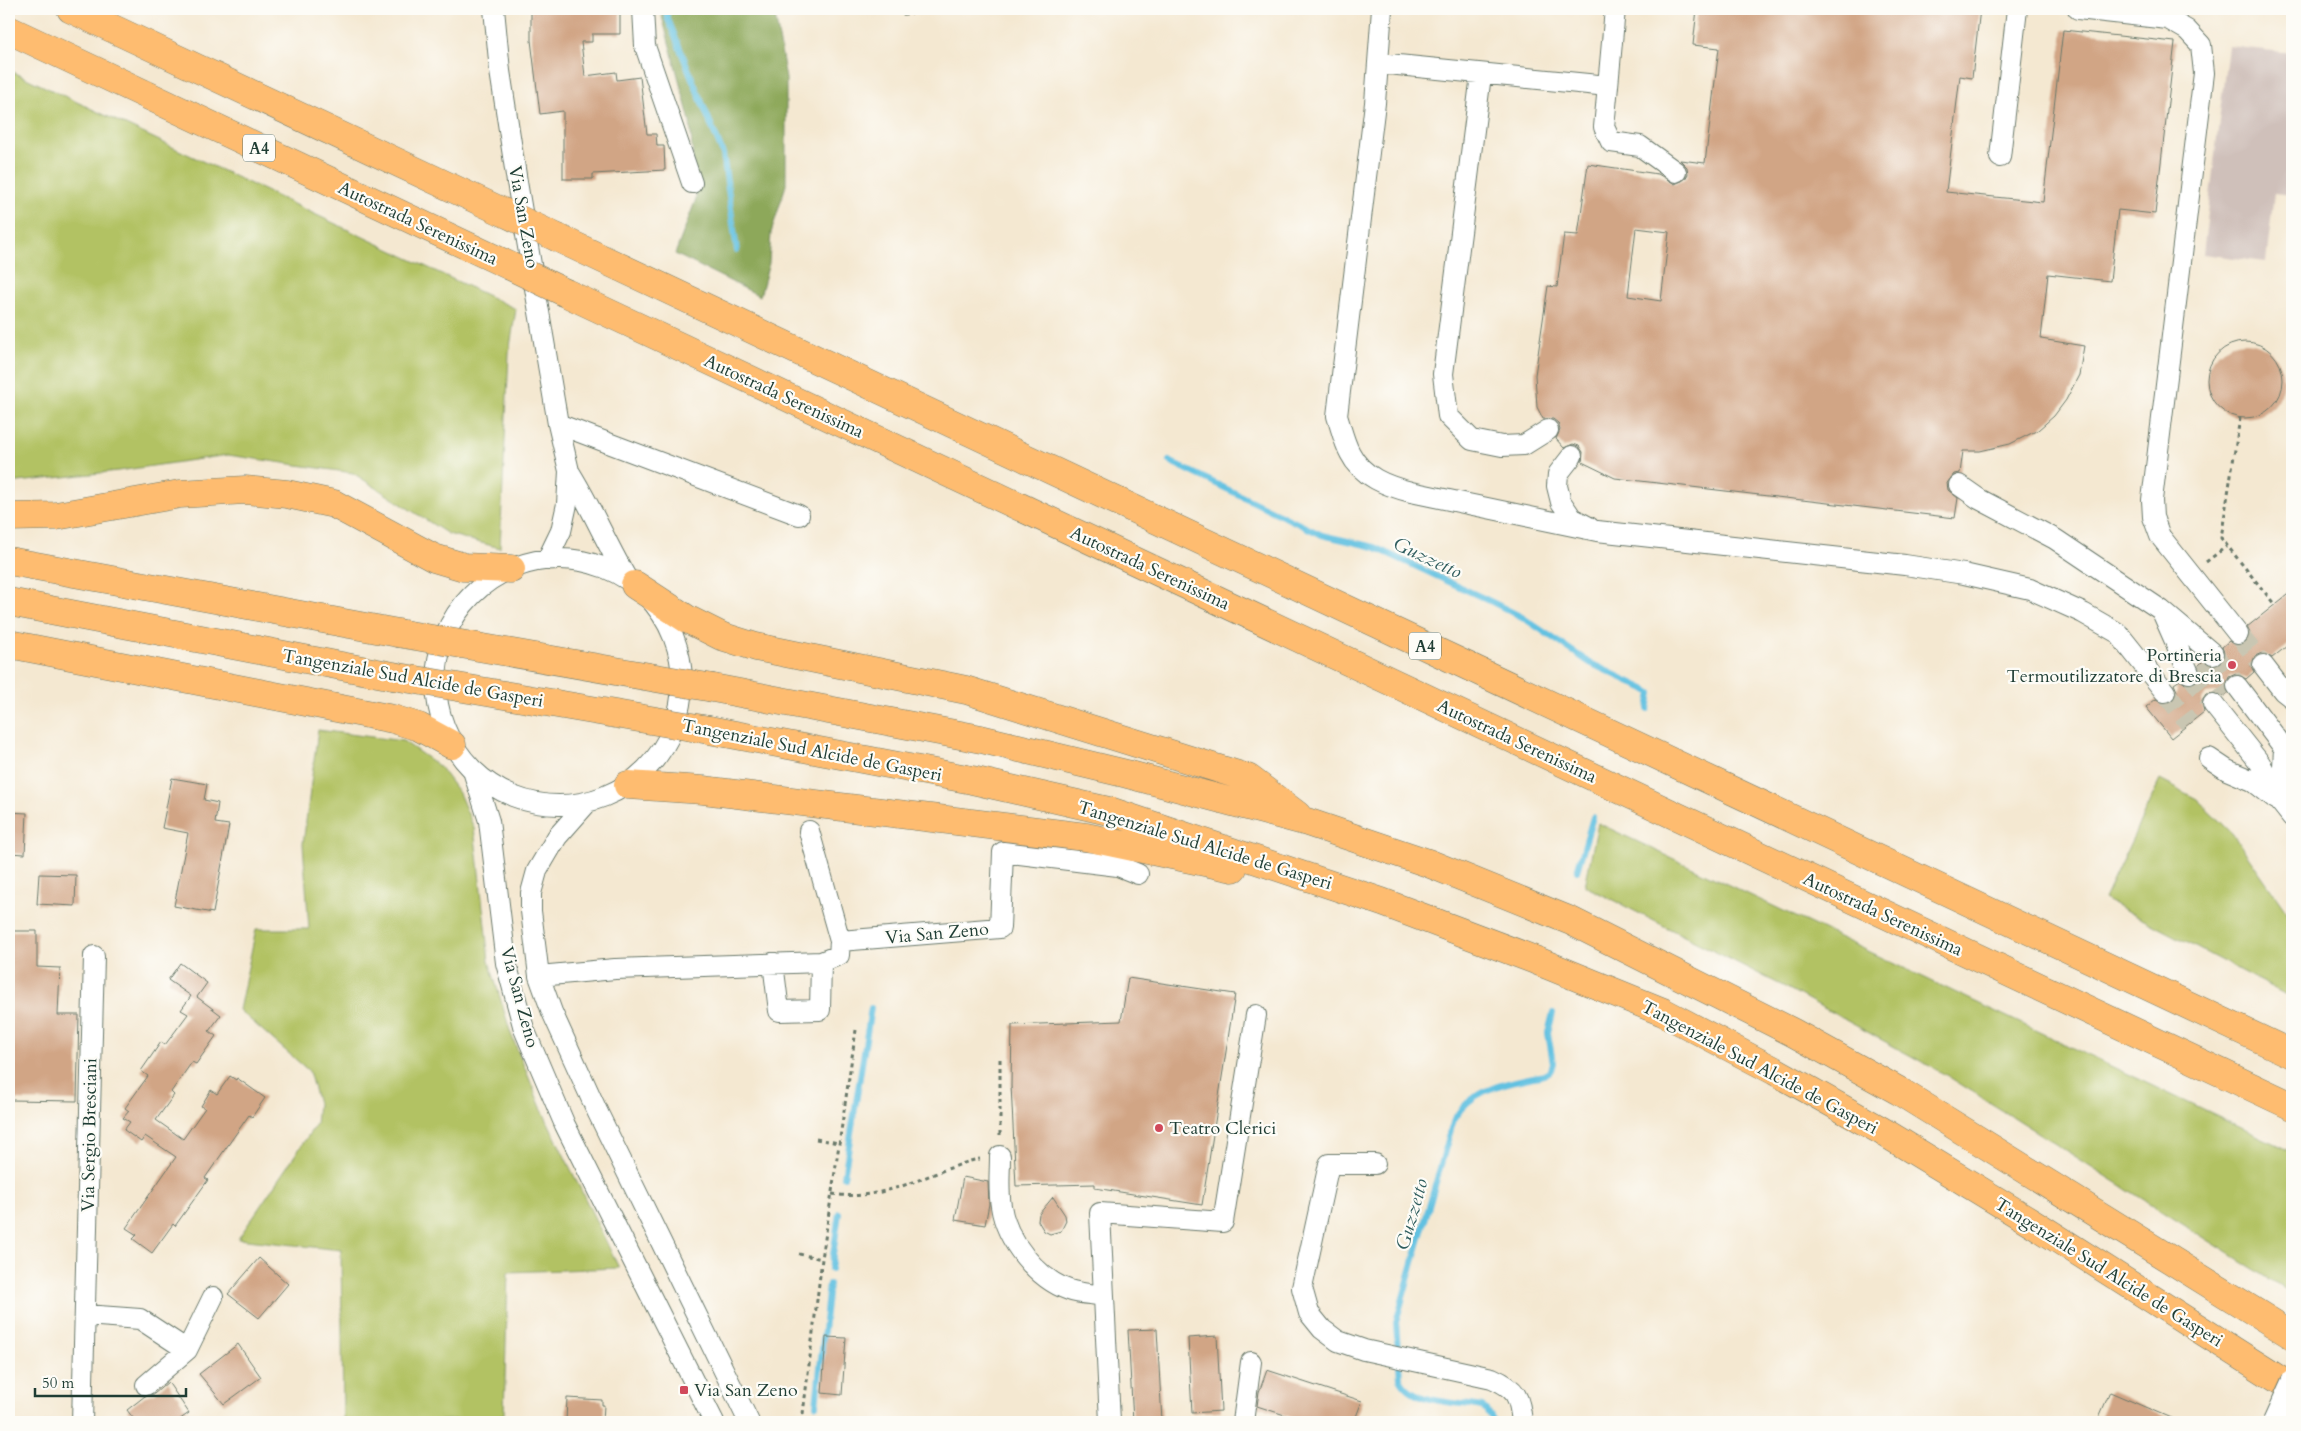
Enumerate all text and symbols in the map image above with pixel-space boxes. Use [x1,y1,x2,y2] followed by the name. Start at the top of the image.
[243,134,275,162] road number: A4
[502,164,545,271] street label: Via San Zeno
[334,175,502,272] street label: Autostrada Serenissima
[700,348,868,445] street label: Autostrada Serenissima
[1066,520,1234,617] street label: Autostrada Serenissima
[1389,531,1466,585] water label: Guzzetto
[1409,632,1441,659] road number: A4
[280,643,545,714] street label: Tangenziale Sud Alcide de Gasperi
[2006,643,2222,689] place label: Portineria Termoutilizzatore di Brescia
[2226,659,2238,671] marker: Portineria Termoutilizzatore di Brescia
[1433,693,1601,790] street label: Autostrada Serenissima
[680,713,944,788] street label: Tangenziale Sud Alcide de Gasperi
[1075,795,1335,896] street label: Tangenziale Sud Alcide de Gasperi
[1799,866,1967,963] street label: Autostrada Serenissima
[884,917,990,950] street label: Via San Zeno
[494,944,545,1051] street label: Via San Zeno
[1637,994,1883,1141] street label: Tangenziale Sud Alcide de Gasperi
[76,1058,103,1212] street label: Via Sergio Bresciani
[1169,1116,1276,1141] place label: Teatro Clerici
[1153,1122,1165,1134] marker: Teatro Clerici
[1389,1175,1435,1253] water label: Guzzetto
[1990,1192,2228,1353] street label: Tangenziale Sud Alcide de Gasperi
[35,1366,186,1398] scale bar
[42,1373,74,1393] text: 50 m
[694,1378,798,1403] place label: Via San Zeno
[678,1384,690,1396] marker: Via San Zeno

